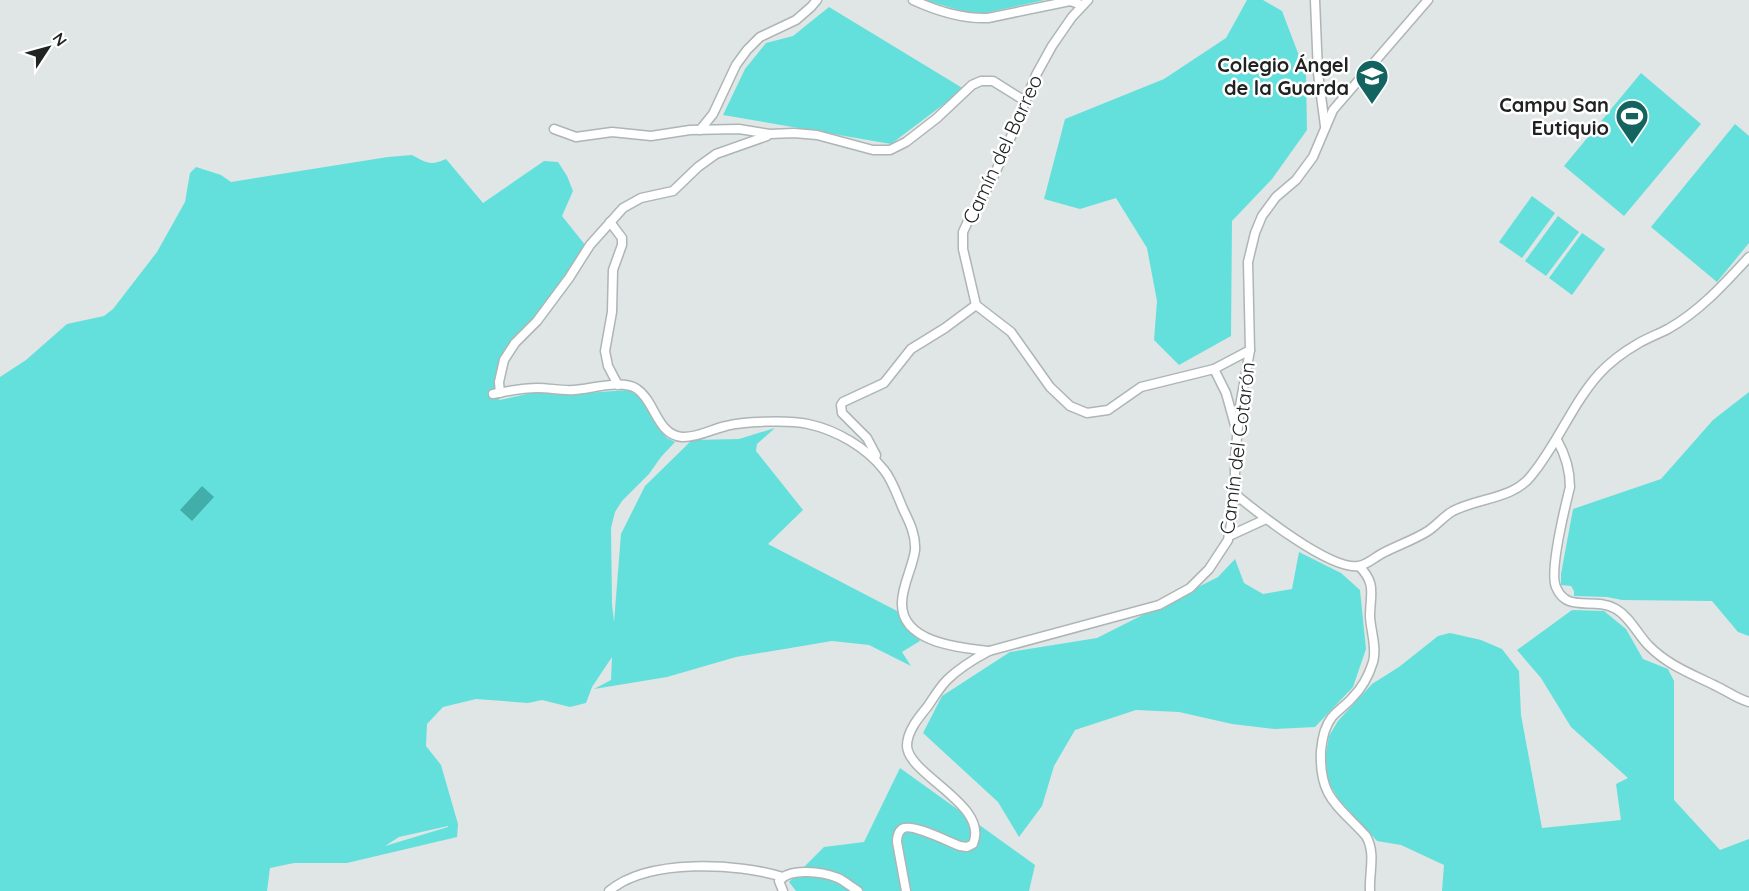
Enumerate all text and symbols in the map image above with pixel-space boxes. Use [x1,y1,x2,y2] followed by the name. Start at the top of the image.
[18,18,78,78] north arrow
[49,29,72,50] text: N
[1217,52,1349,100] place label: Colegio Ángel de la Guarda
[1354,58,1390,105] school or university icon: Colegio Ángel de la Guarda
[957,70,1047,228] street label: Camín del Barreo
[1499,92,1609,140] place label: Campu San Eutiquio
[1614,98,1650,145] sports icon: Campu San Eutiquio
[1214,360,1260,536] street label: Camín del Cotarón

